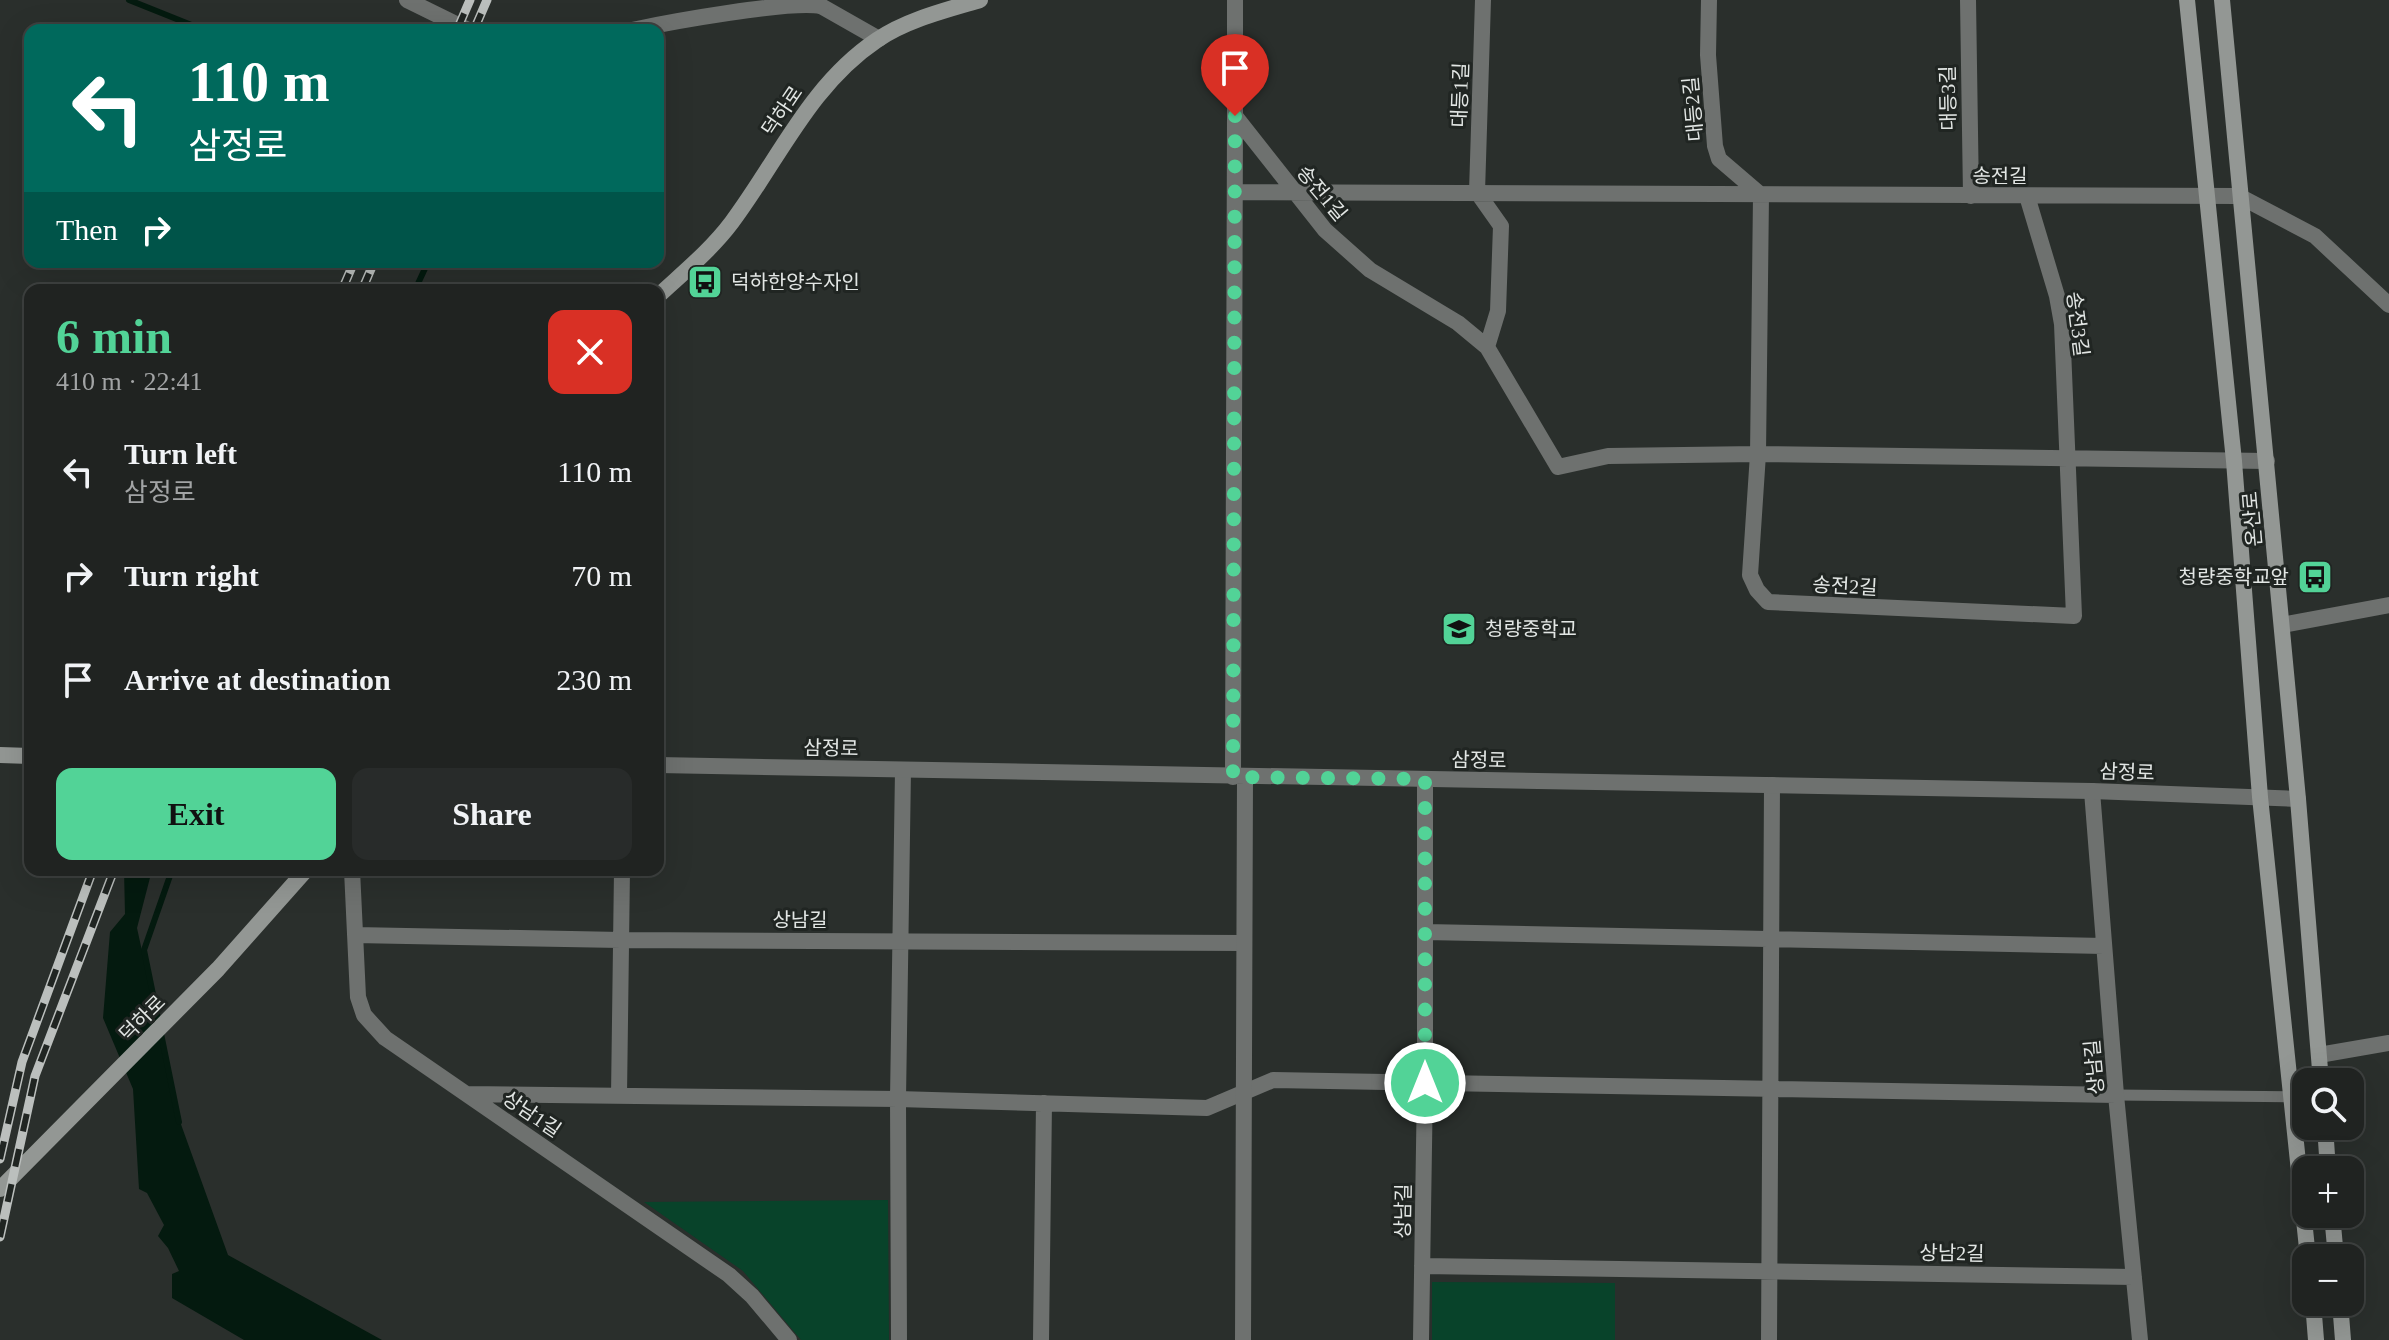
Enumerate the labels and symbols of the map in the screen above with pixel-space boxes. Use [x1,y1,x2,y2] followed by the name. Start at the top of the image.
[1201,34,1269,116] pin
[1448,62,1472,128] street label: 대등1길
[1936,65,1960,131] street label: 대등3길
[1679,76,1707,142] street label: 대등2길
[757,82,807,140] street label: 덕하로
[1293,161,1351,225] street label: 송전1길
[1972,165,2028,187] street label: 송전길
[686,263,724,301] bus stop icon: 덕하한양수자인
[731,271,860,293] place label: 덕하한양수자인
[2063,290,2093,358] street label: 송전3길
[2239,491,2265,547] street label: 온산로
[2296,558,2334,596] bus stop icon: 청량중학교앞
[2179,566,2289,588] place label: 청량중학교앞
[1812,573,1878,599] street label: 송전2길
[1440,610,1478,648] school or university icon: 청량중학교
[1485,618,1577,640] place label: 청량중학교
[803,737,859,759] street label: 삼정로
[1451,749,1507,771] street label: 삼정로
[2099,760,2155,784] street label: 삼정로
[772,909,828,931] street label: 상남길
[115,991,169,1045] street label: 덕하로
[2081,1039,2107,1095] street label: 상남길
[1383,1041,1467,1125] position arrow
[499,1087,565,1141] street label: 상남1길
[1392,1183,1414,1239] street label: 상남길
[1919,1241,1985,1265] street label: 상남2길

